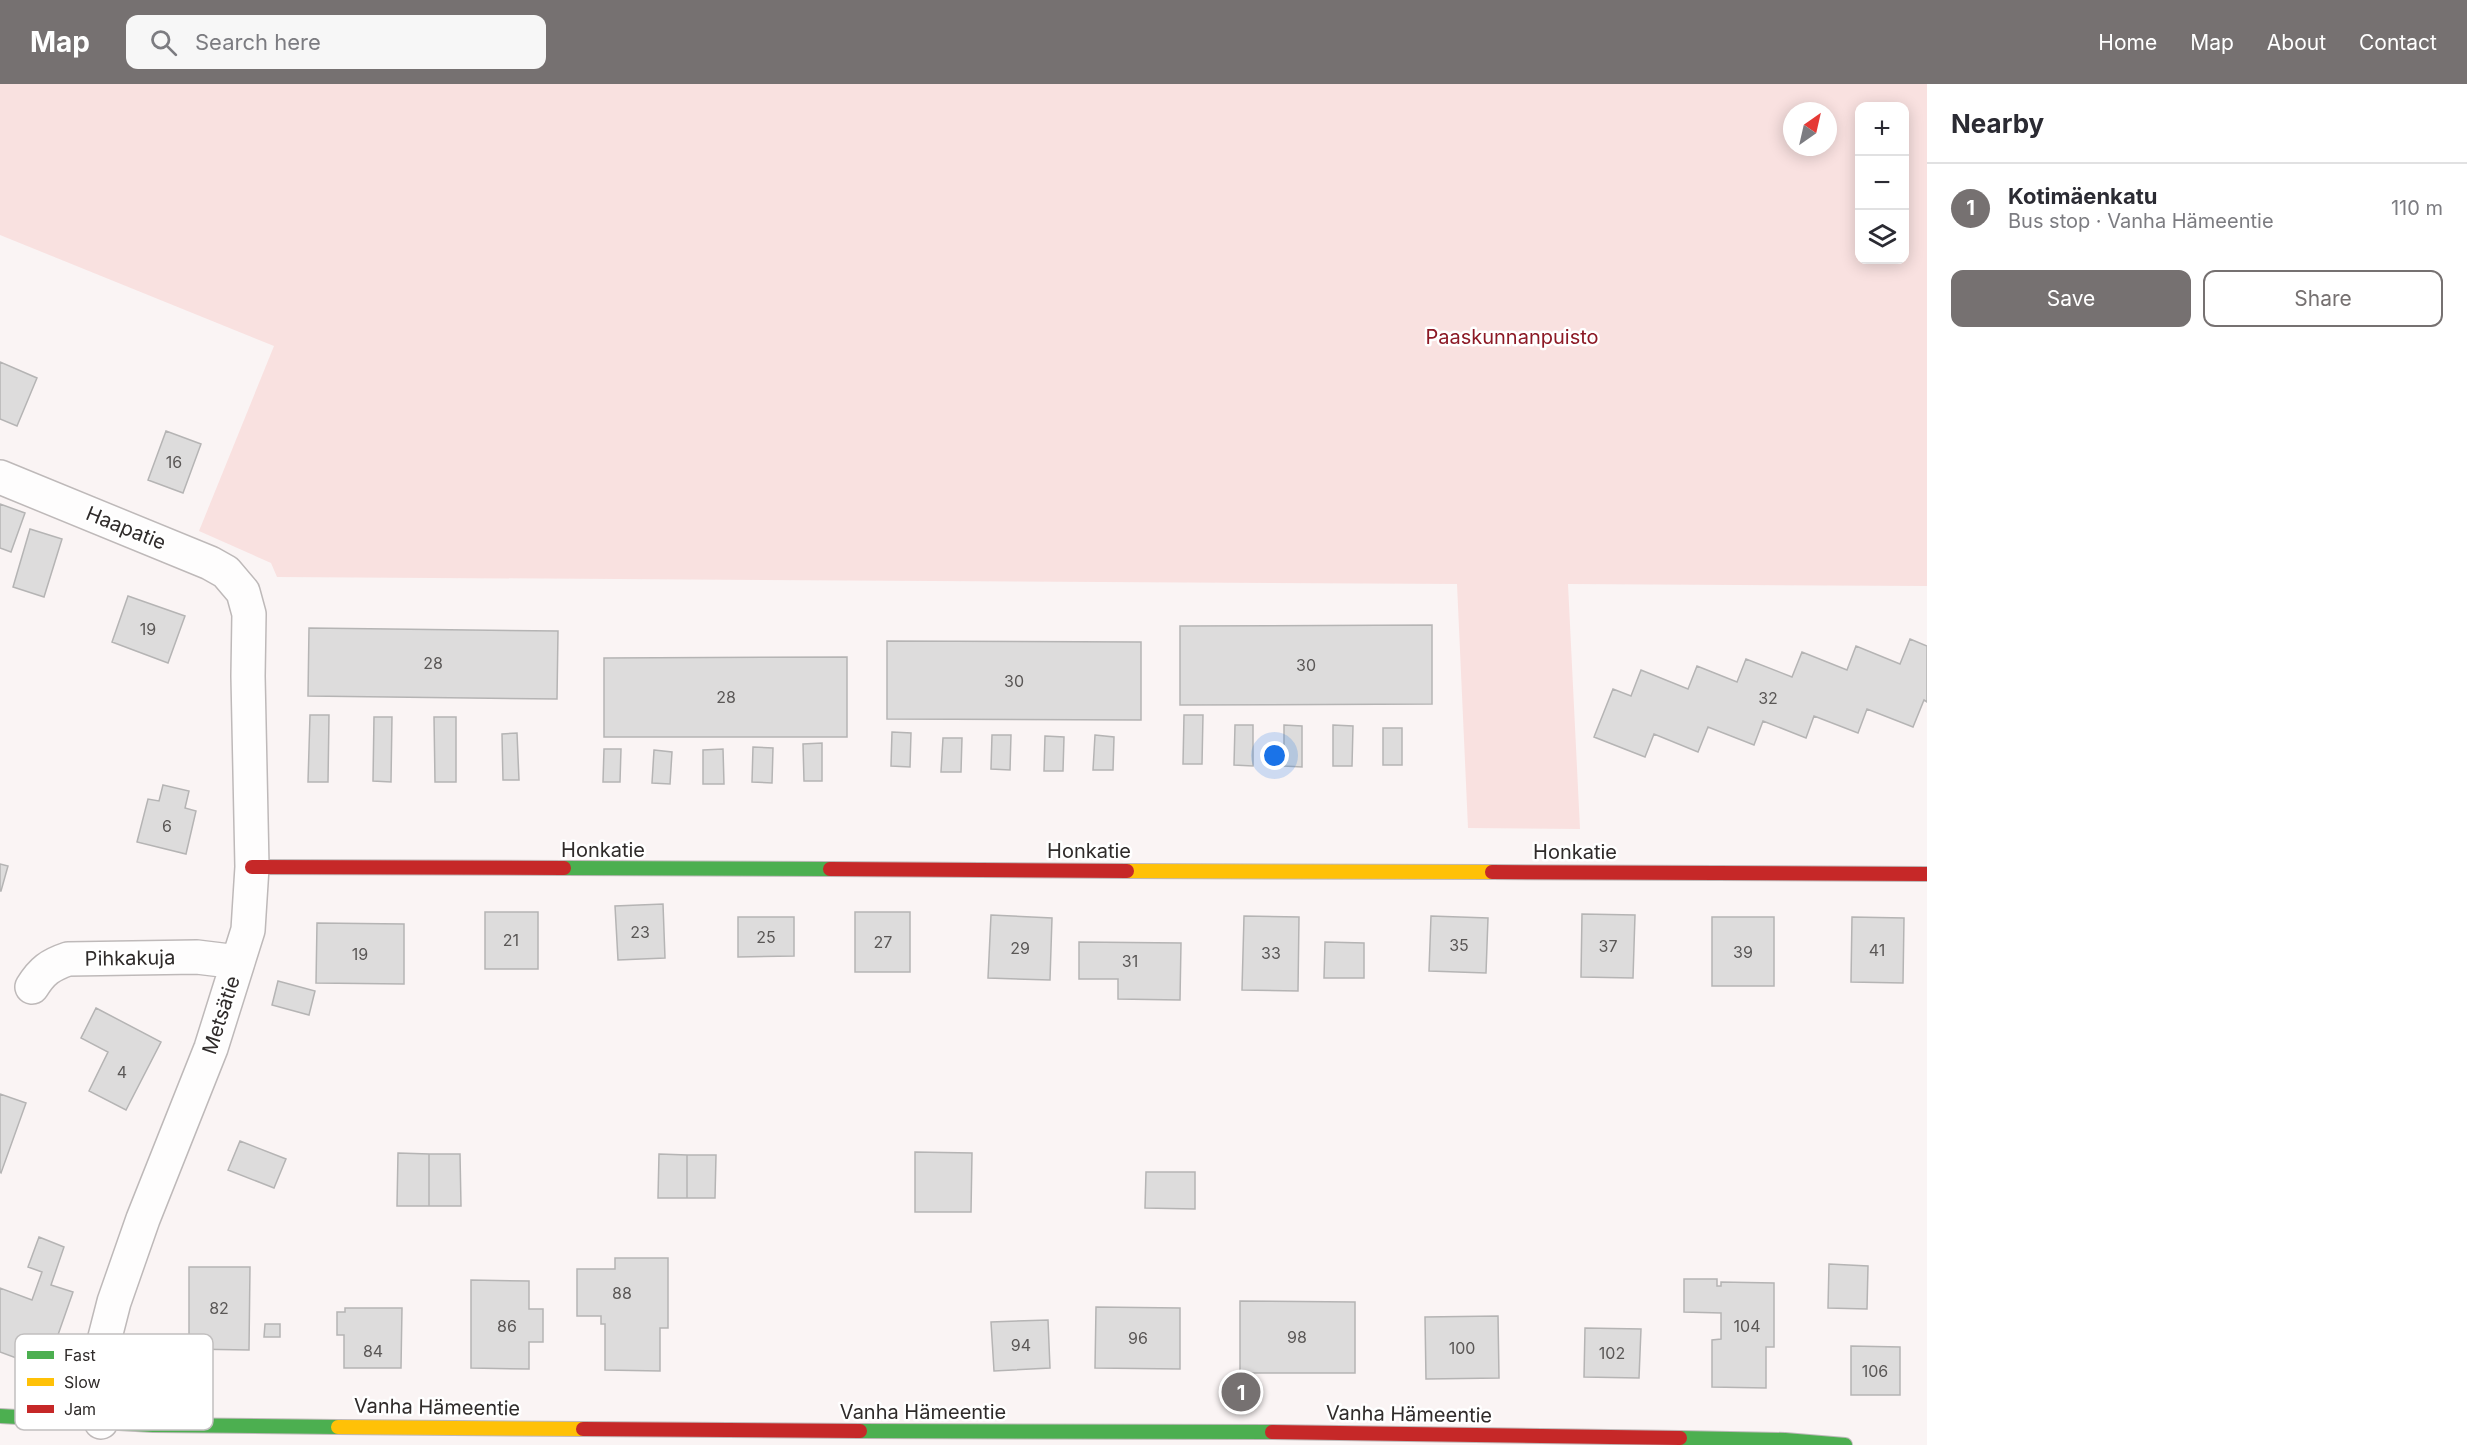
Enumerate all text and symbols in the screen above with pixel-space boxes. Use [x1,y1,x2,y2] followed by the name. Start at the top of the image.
[126,15,546,69] search box
[30,25,90,59] text: Map
[147,26,180,59] icon: search
[195,29,321,55] text: Search here
[2098,30,2157,55] text: Home
[2190,30,2234,55] text: Map
[2267,30,2326,55] text: About
[2359,30,2437,55] text: Contact
[1783,102,1837,156] north arrow
[1855,102,1909,264] map controls
[1855,102,1909,156] button: +
[1951,108,2044,139] text: Nearby
[1855,156,1909,210] button: −
[2008,183,2157,209] text: Kotimäenkatu
[1966,196,1975,220] text: 1
[2391,196,2443,220] text: 110 m
[2008,209,2274,233] text: Bus stop · Vanha Hämeentie
[1855,210,1909,264] button: layers
[1951,270,2191,327] button: Save
[2203,270,2443,327] button: Share
[1425,325,1599,349] park label: Paaskunnanpuisto
[166,452,182,472] house number: 16
[83,501,169,555] street label: Haapatie
[140,619,156,639] house number: 19
[423,653,443,673] house number: 28
[1296,655,1316,675] house number: 30
[1004,671,1024,691] house number: 30
[716,687,736,707] house number: 28
[1758,688,1778,708] house number: 32
[1260,741,1289,770] your location
[162,816,172,836] house number: 6
[561,838,645,862] street label: Honkatie
[1047,839,1131,863] street label: Honkatie
[1533,840,1617,864] street label: Honkatie
[630,922,650,942] house number: 23
[756,927,776,947] house number: 25
[503,930,519,950] house number: 21
[874,932,892,952] house number: 27
[1449,935,1469,955] house number: 35
[1599,936,1617,956] house number: 37
[1010,938,1030,958] house number: 29
[1869,940,1885,960] house number: 41
[1733,942,1753,962] house number: 39
[1261,943,1281,963] house number: 33
[352,944,368,964] house number: 19
[85,945,175,971] street label: Pihkakuja
[1122,951,1138,971] house number: 31
[197,973,245,1057] street label: Metsätie
[117,1062,127,1082] house number: 4
[612,1283,632,1303] house number: 88
[209,1298,229,1318] house number: 82
[497,1316,517,1336] house number: 86
[1734,1316,1760,1336] house number: 104
[1287,1327,1307,1347] house number: 98
[1128,1328,1148,1348] house number: 96
[15,1334,213,1430] legend
[1011,1335,1031,1355] house number: 94
[1449,1338,1475,1358] house number: 100
[363,1341,383,1361] house number: 84
[1599,1343,1625,1363] house number: 102
[64,1345,96,1365] text: Fast
[1862,1361,1888,1381] house number: 106
[1222,1370,1260,1414] pin: 1
[64,1372,101,1392] text: Slow
[354,1394,520,1420] street label: Vanha Hämeentie
[64,1399,96,1419] text: Jam
[840,1400,1006,1424] street label: Vanha Hämeentie
[1326,1401,1492,1427] street label: Vanha Hämeentie

